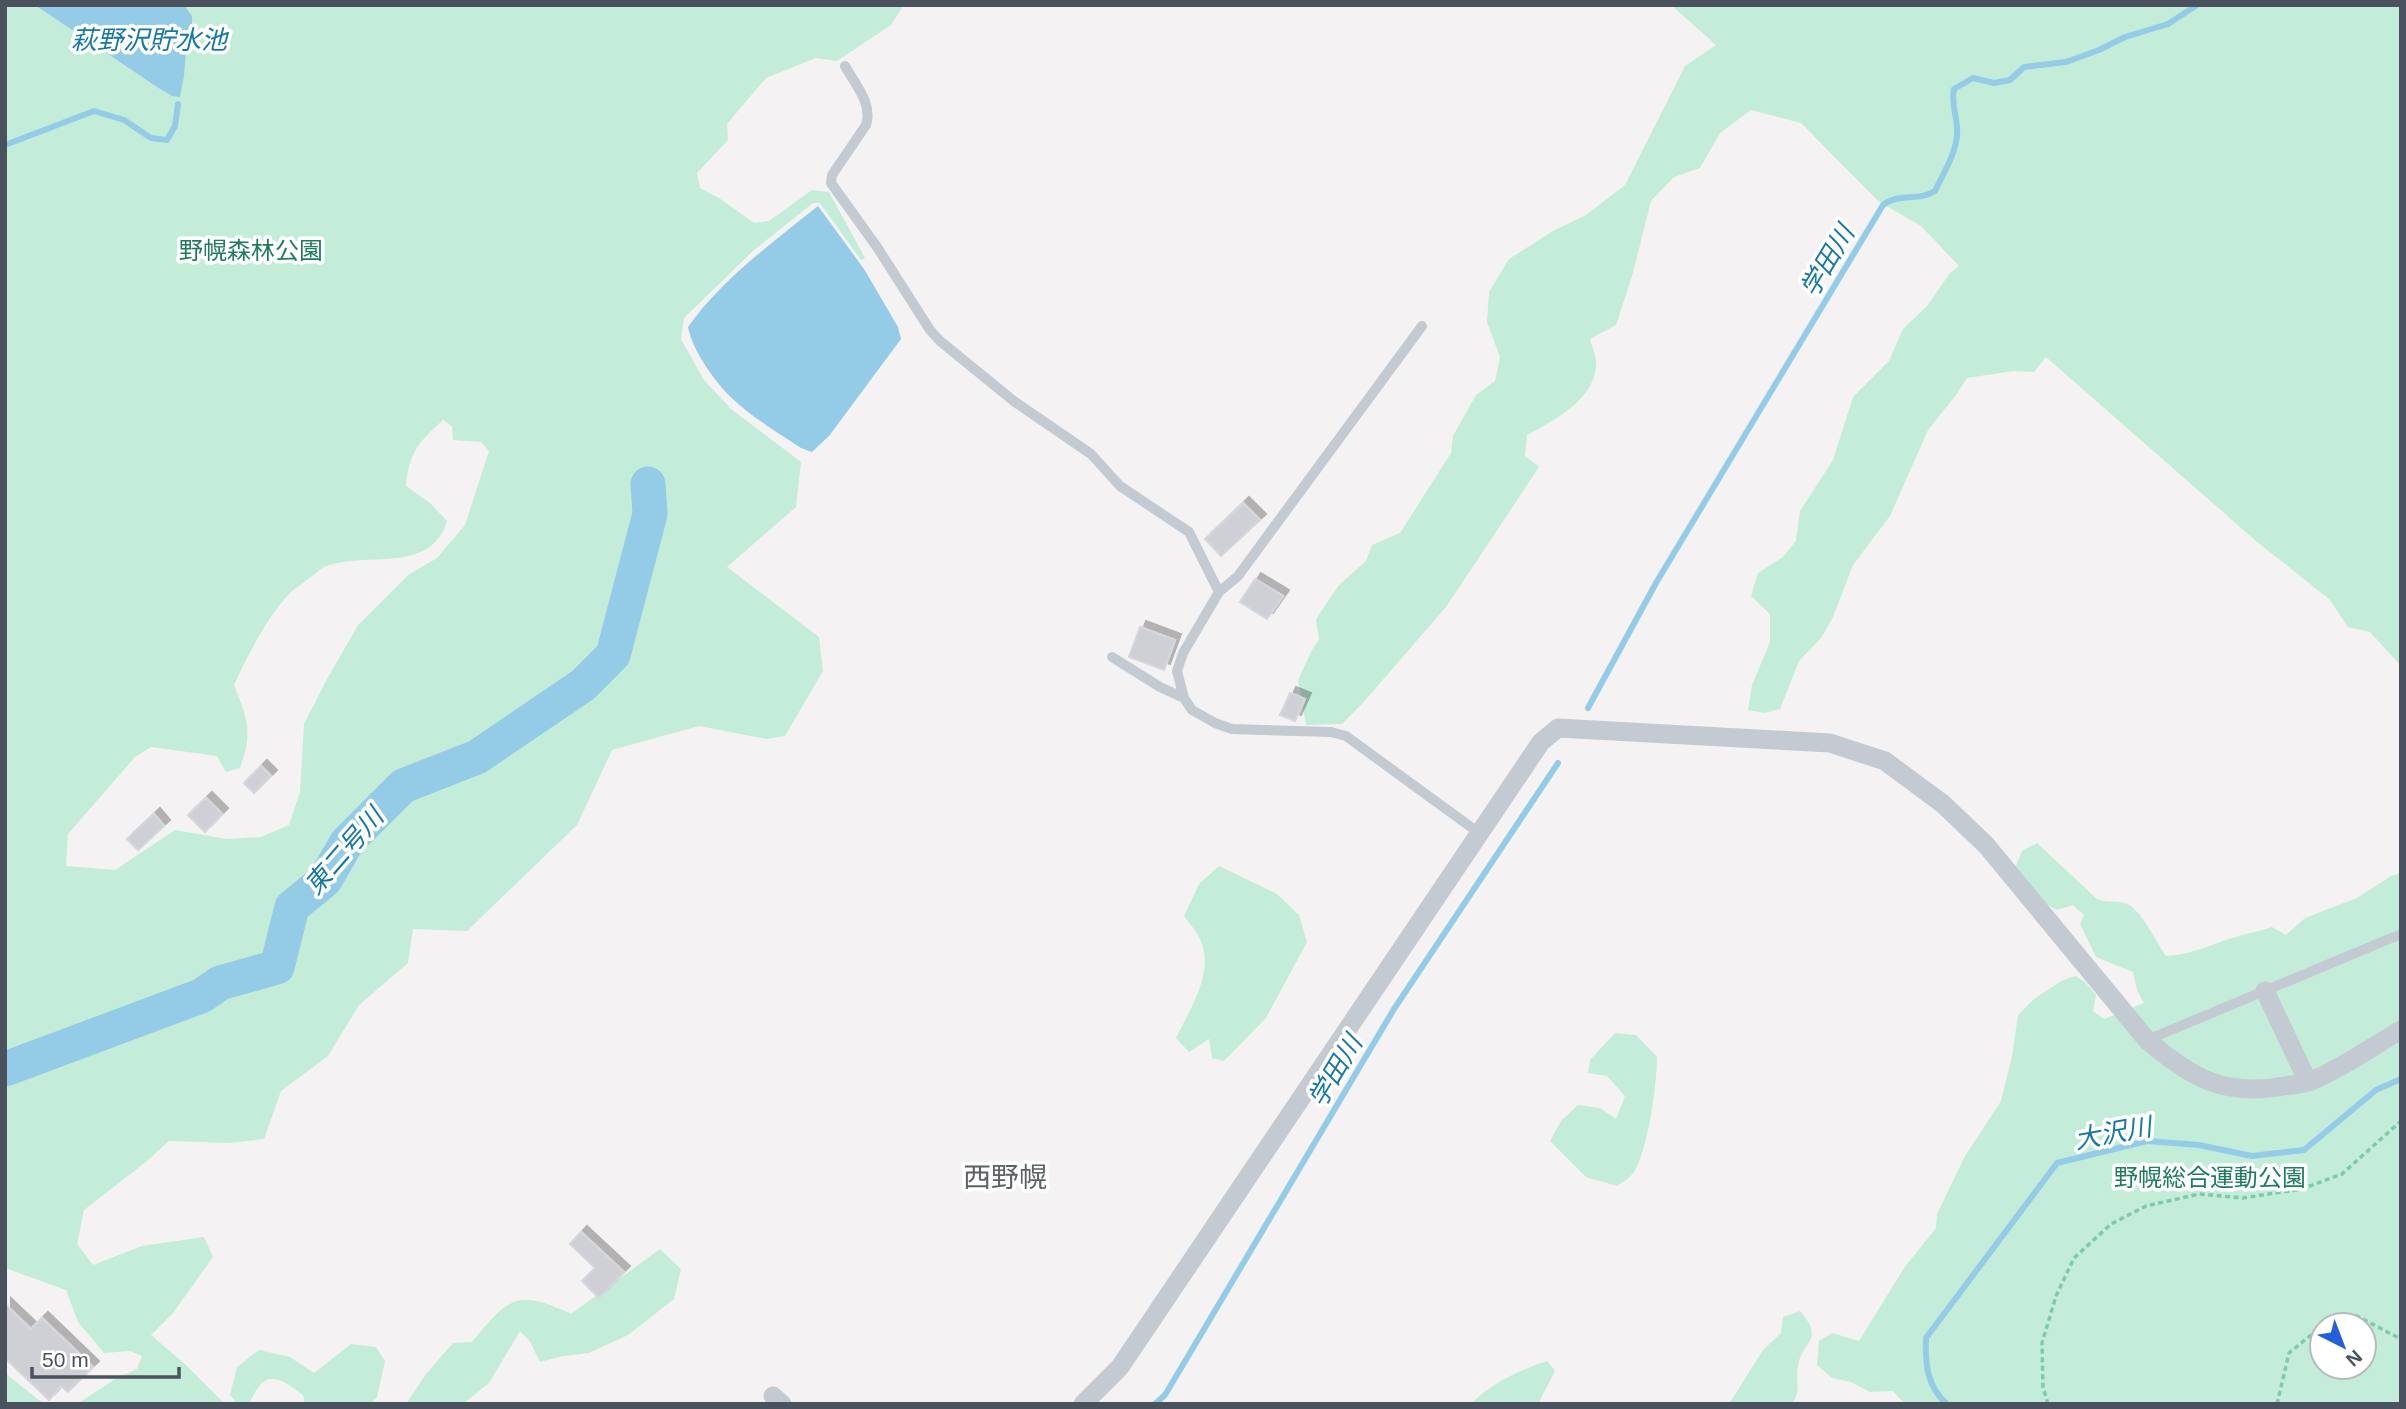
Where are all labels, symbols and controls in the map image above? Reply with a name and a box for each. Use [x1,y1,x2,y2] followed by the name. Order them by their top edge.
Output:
[71,25,230,55] water label: 萩野沢貯水池
[1794,217,1861,302] water label: 学田川
[179,237,323,264] park label: 野幌森林公園
[299,800,391,900] water label: 東二号川
[1302,1027,1369,1112] water label: 学田川
[2072,1111,2157,1155] water label: 大沢川
[963,1162,1047,1193] district label: 西野幌
[2114,1164,2306,1191] park label: 野幌総合運動公園
[2308,1311,2378,1381] north arrow
[32,1336,178,1380] scale bar
[2342,1346,2366,1371] text: N
[42,1348,89,1371] text: 50 m

